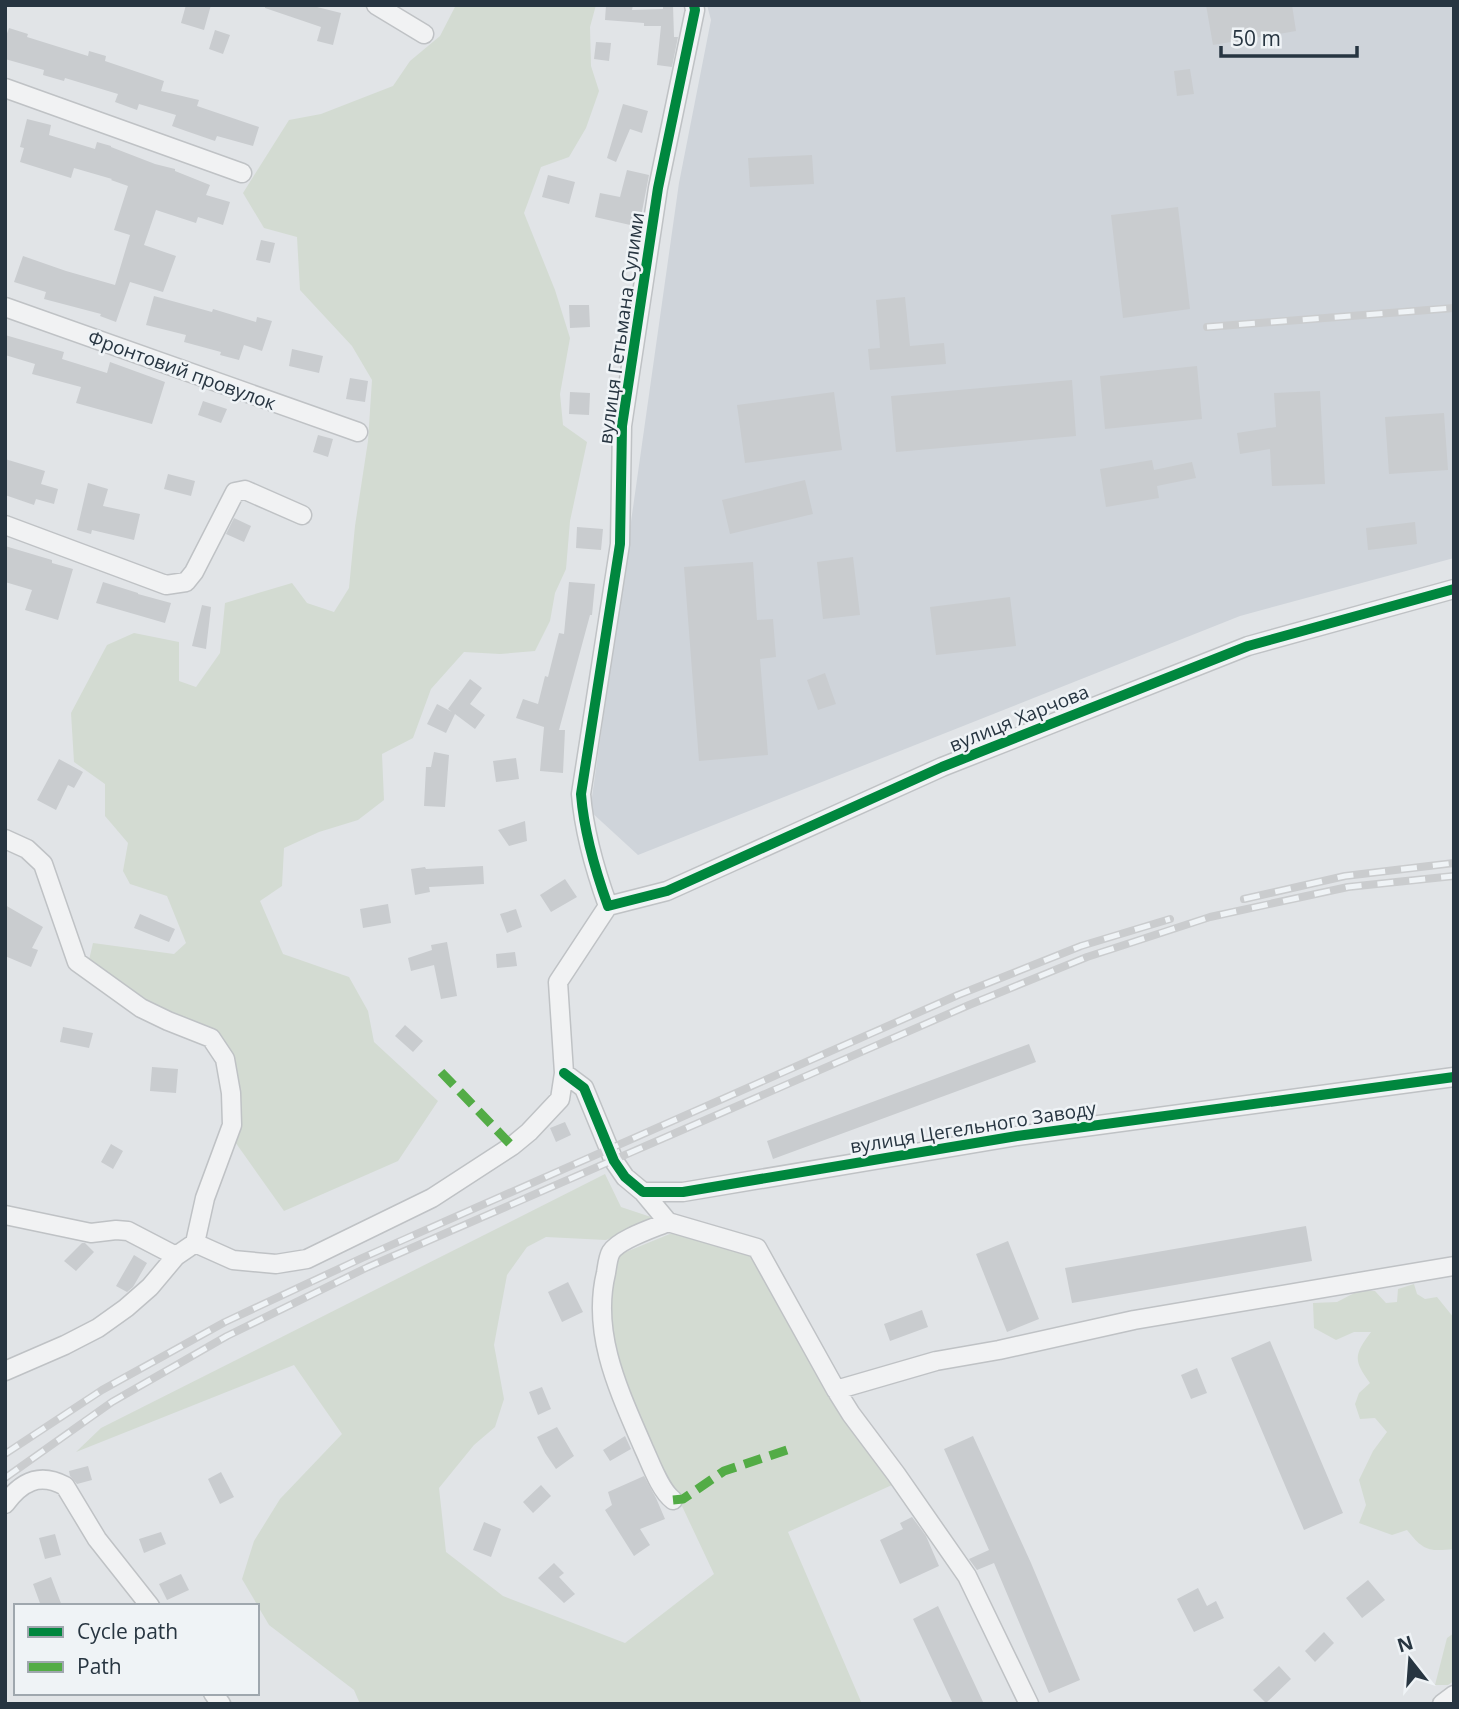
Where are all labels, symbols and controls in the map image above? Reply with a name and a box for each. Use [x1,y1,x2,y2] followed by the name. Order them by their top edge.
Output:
[1221,14,1358,58] scale bar
[1232,24,1281,52] text: 50 m
[592,210,650,446] street label: вулиця Гетьмана Сулими
[85,324,280,416] street label: Фронтовий провулок
[945,678,1093,758] street label: вулиця Харчова
[848,1095,1098,1159] street label: вулиця Цегельного Заводу
[14,1604,259,1695] legend
[77,1617,178,1645] text: Cycle path
[1375,1625,1445,1695] north arrow
[1394,1629,1416,1658] text: N
[77,1652,122,1680] text: Path

